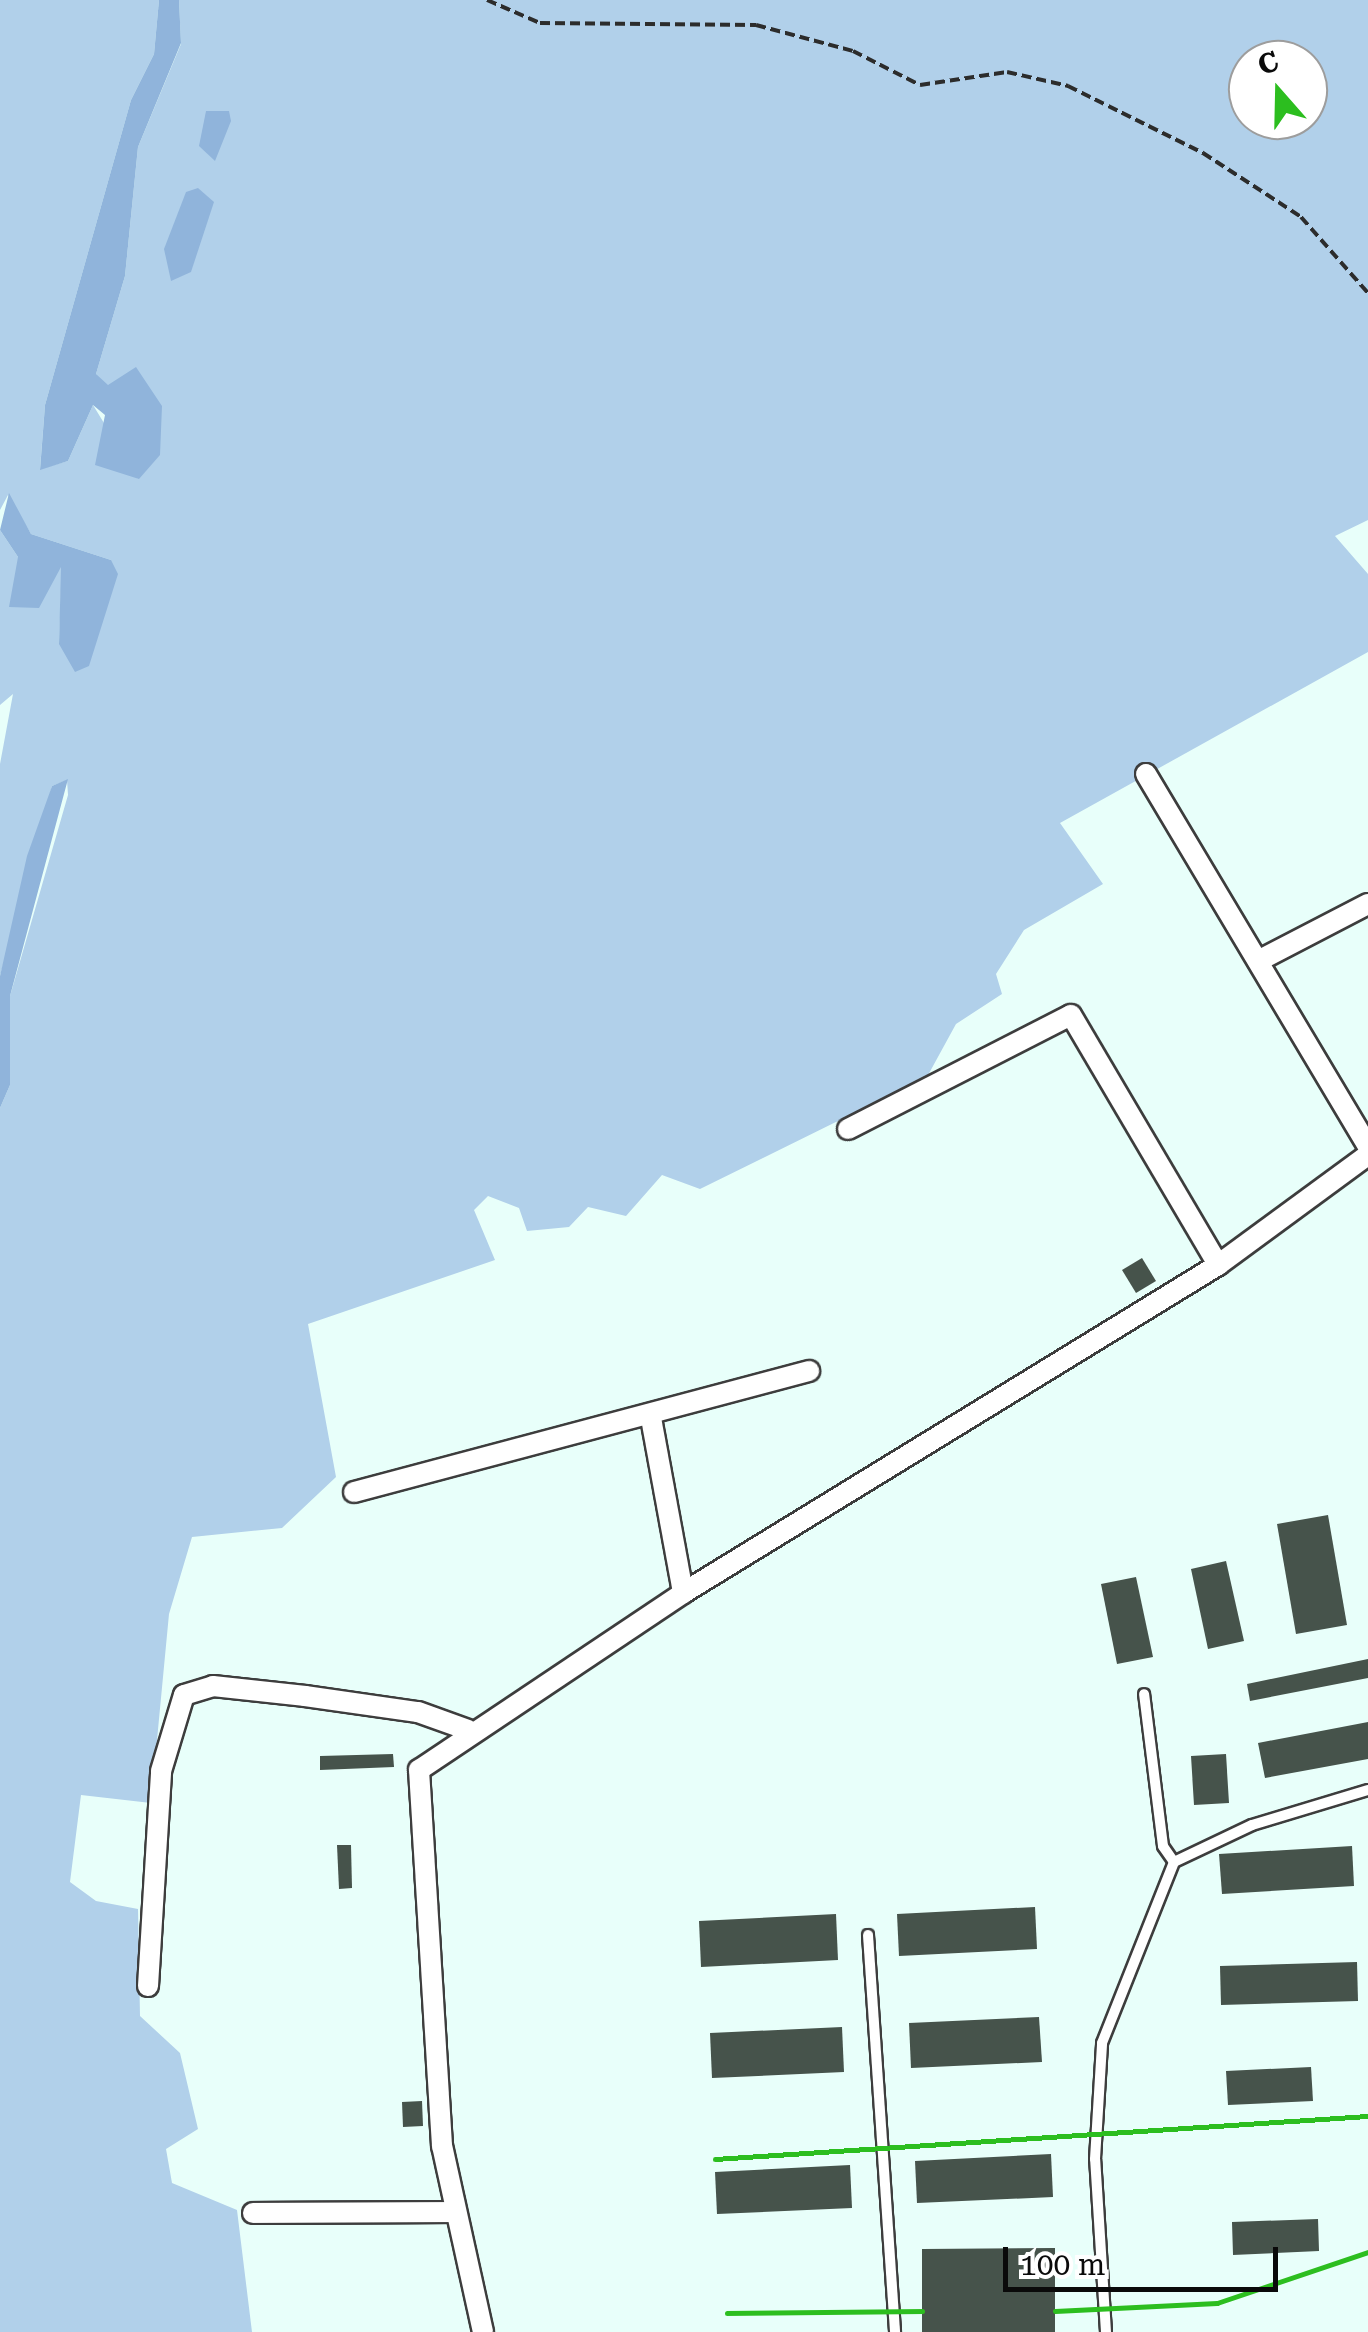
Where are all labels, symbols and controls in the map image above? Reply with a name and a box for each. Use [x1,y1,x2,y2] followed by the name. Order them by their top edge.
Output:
[1228,40,1328,140] north arrow
[1253,44,1283,82] text: С
[1008,2227,1283,2289] scale bar
[1020,2247,1105,2282] text: 100 m

